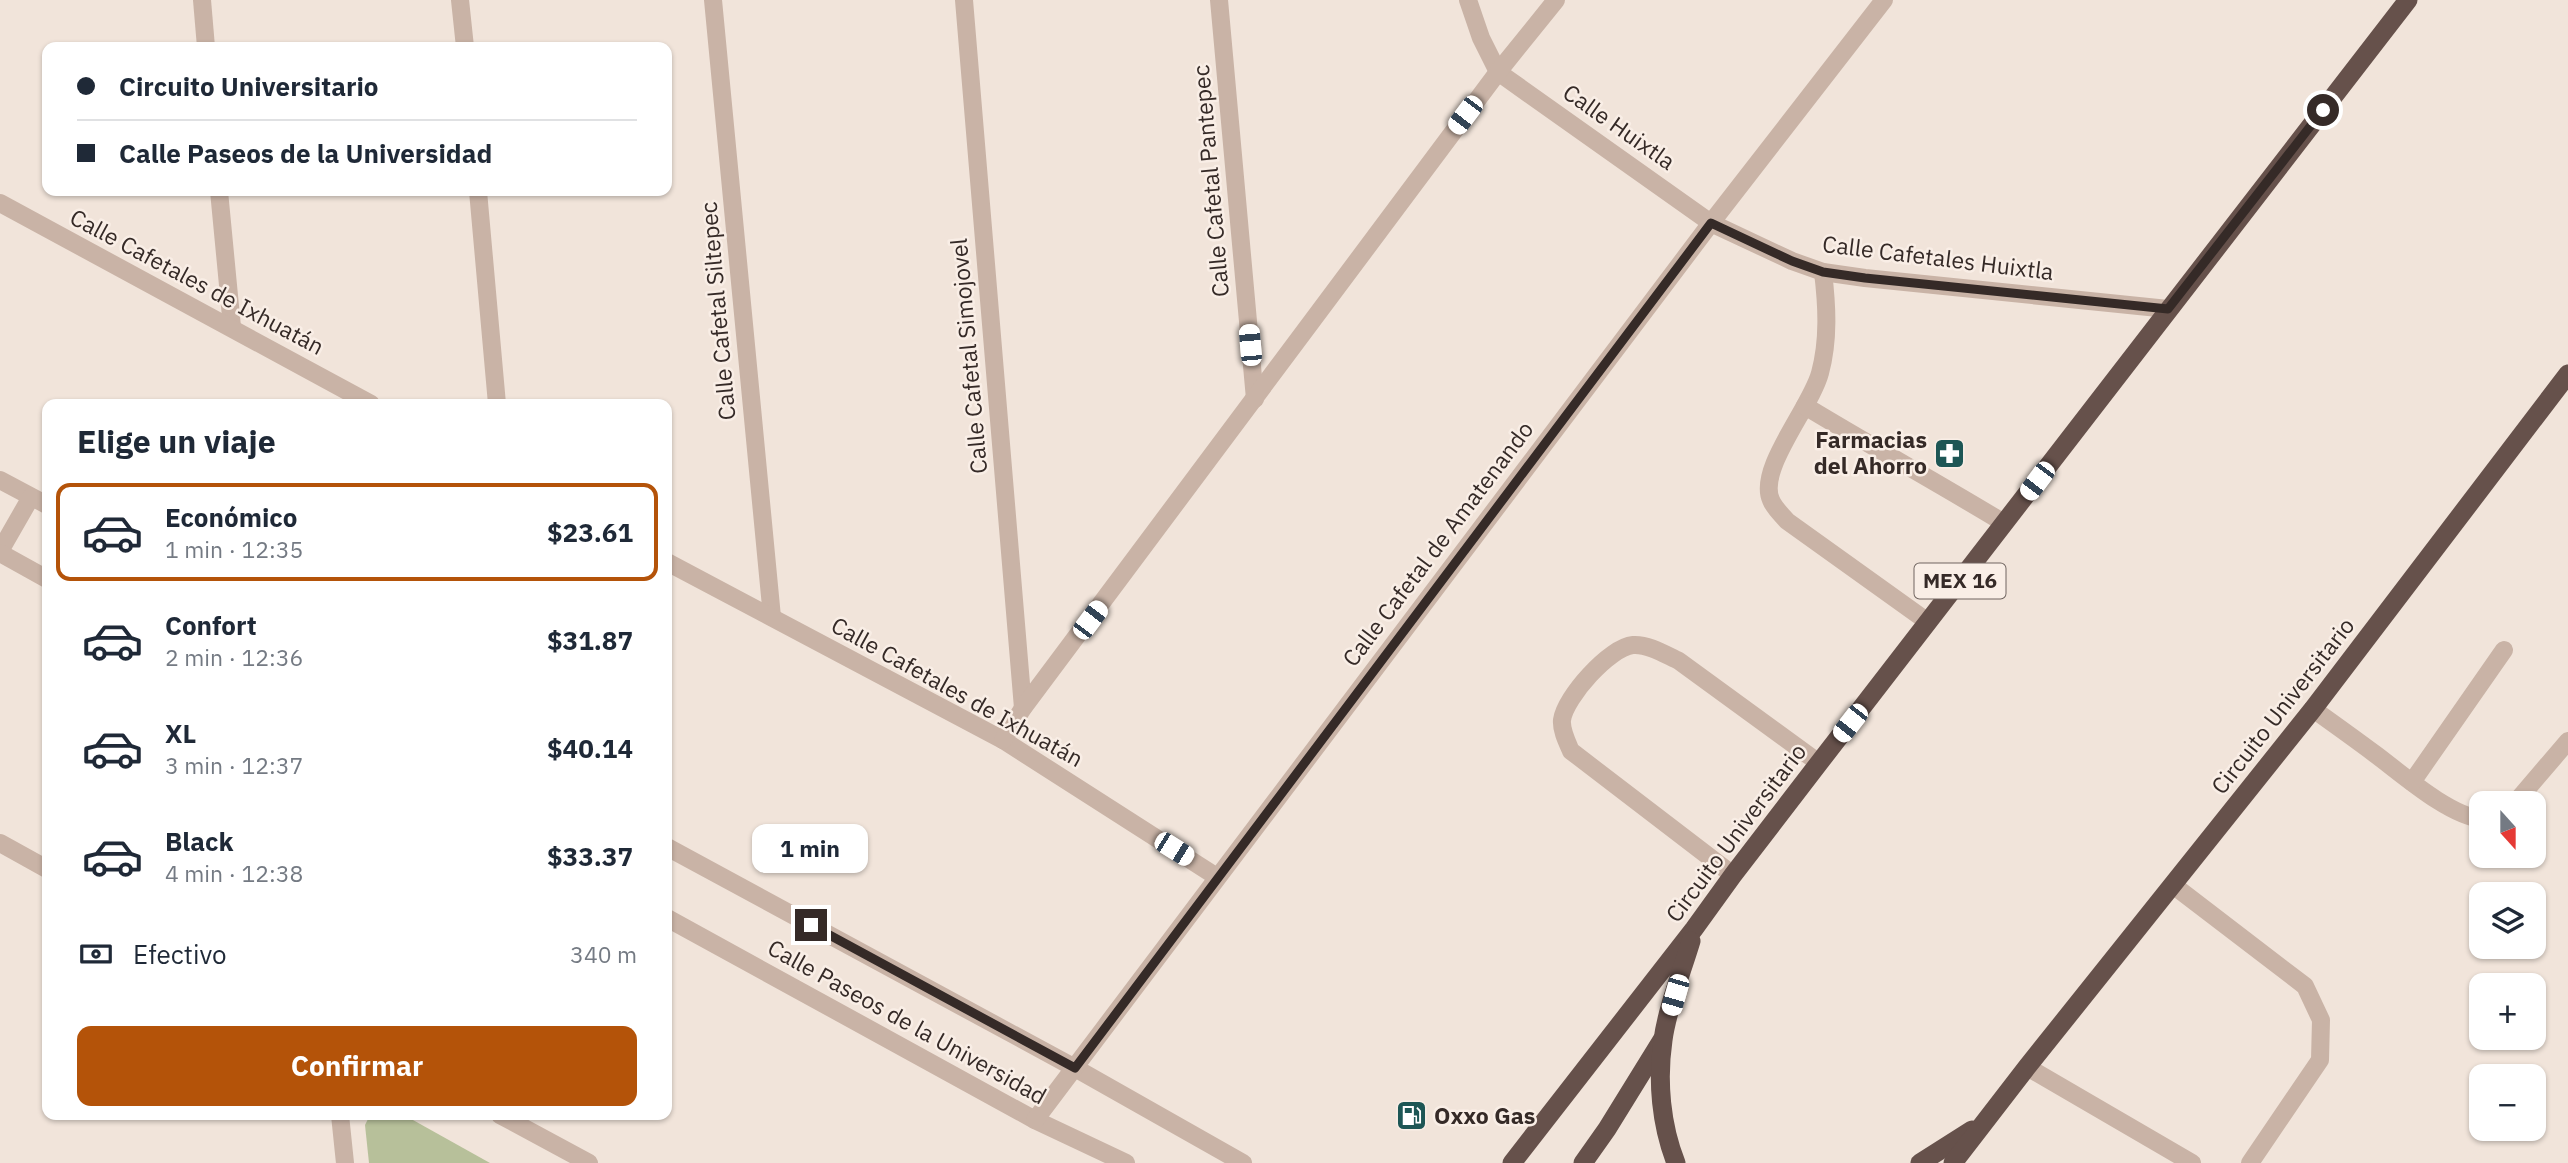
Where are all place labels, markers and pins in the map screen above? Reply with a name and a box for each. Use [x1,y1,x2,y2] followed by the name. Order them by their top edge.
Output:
[1814,424,1927,480] place label: Farmacias del Ahorro
[1933,436,1967,470] pharmacy icon: Farmacias del Ahorro
[1394,1099,1428,1133] fuel station icon: Oxxo Gas
[1434,1100,1535,1130] place label: Oxxo Gas

